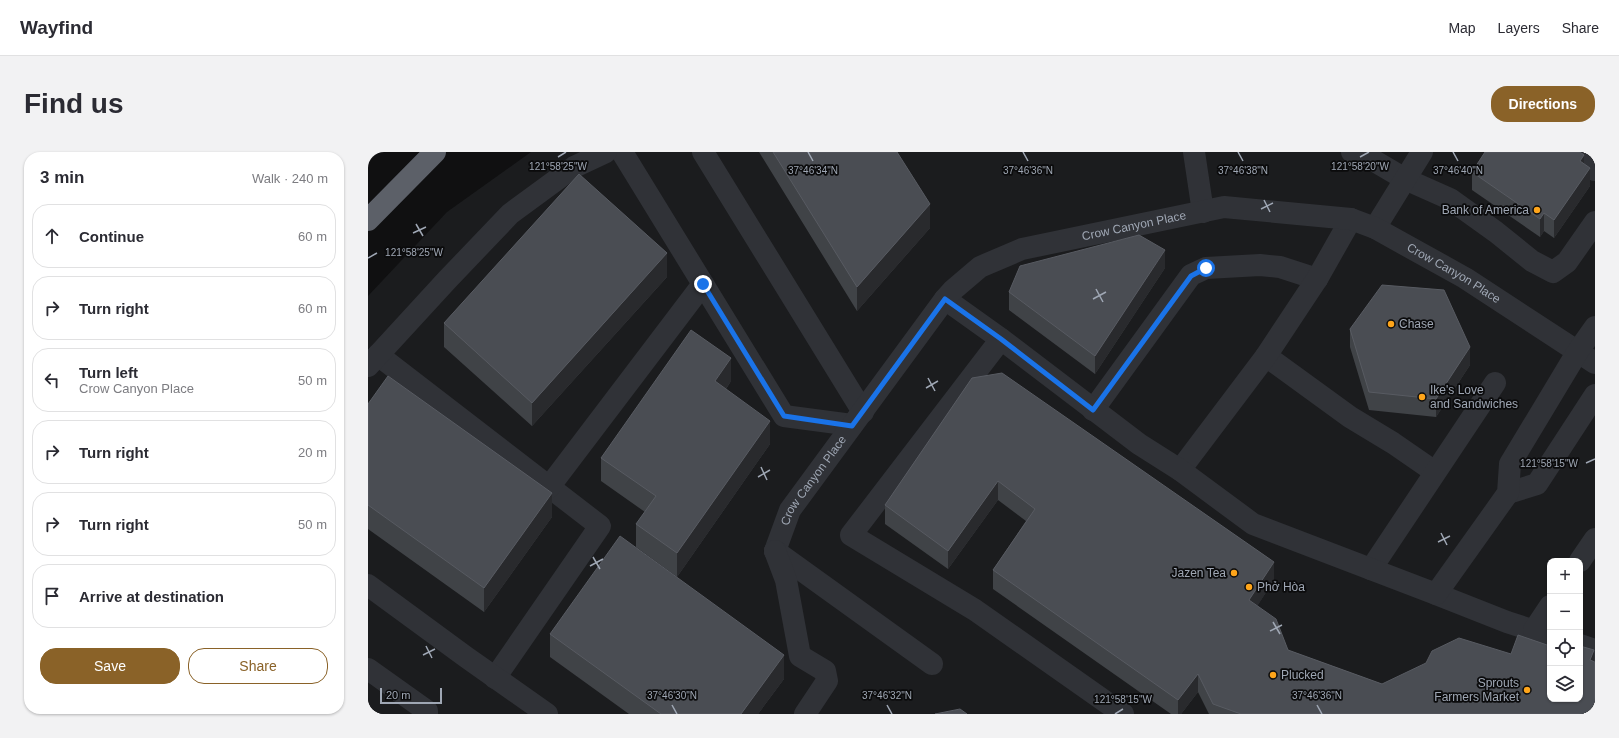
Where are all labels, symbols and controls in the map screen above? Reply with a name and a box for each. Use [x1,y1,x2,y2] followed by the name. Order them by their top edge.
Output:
[20,17,93,38] text: Wayfind
[1448,20,1476,36] text: Map
[1498,20,1540,36] text: Layers
[1562,20,1599,36] text: Share
[1491,86,1595,122] button: Directions
[24,88,124,119] text: Find us
[529,161,587,172] text: 121°58'25"W
[1331,161,1389,172] text: 121°58'20"W
[788,165,838,176] text: 37°46'34"N
[1003,165,1053,176] text: 37°46'36"N
[1218,165,1268,176] text: 37°46'38"N
[1433,165,1483,176] text: 37°46'40"N
[40,168,84,187] text: 3 min
[252,171,328,186] text: Walk · 240 m
[1442,203,1529,217] place label: Bank of America
[1532,205,1542,215] marker: Bank of America
[1081,208,1188,243] street label: Crow Canyon Place
[41,225,63,247] icon: ahead
[79,228,144,245] text: Continue
[298,229,327,244] text: 60 m
[1405,240,1503,306] street label: Crow Canyon Place
[385,247,443,258] text: 121°58'25"W
[1197,259,1215,277] route start
[694,275,712,293] route end
[41,297,63,319] icon: right
[79,300,149,317] text: Turn right
[298,301,327,316] text: 60 m
[1399,317,1434,331] place label: Chase
[1386,319,1396,329] marker: Chase
[79,364,138,381] text: Turn left
[41,369,63,391] icon: left
[298,373,327,388] text: 50 m
[79,381,194,396] text: Crow Canyon Place
[1430,383,1518,411] place label: Ike's Love and Sandwiches
[1417,392,1427,402] marker: Ike's Love and Sandwiches
[778,433,849,527] street label: Crow Canyon Place
[41,441,63,463] icon: right
[79,444,149,461] text: Turn right
[298,445,327,460] text: 20 m
[1520,458,1578,469] text: 121°58'15"W
[41,513,63,535] icon: right
[79,516,149,533] text: Turn right
[298,517,327,532] text: 50 m
[1547,558,1583,702] map controls
[1547,558,1583,594] button: +
[1172,566,1226,580] place label: Jazen Tea
[1229,568,1239,578] marker: Jazen Tea
[1257,580,1305,594] place label: Phở Hòa
[1244,582,1254,592] marker: Phở Hòa
[41,585,63,607] icon: arrive
[79,588,224,605] text: Arrive at destination
[1547,594,1583,630] button: −
[1547,630,1583,666] button: locate
[40,648,180,684] button: Save
[188,648,328,684] button: Share
[1547,666,1583,702] button: layers
[1281,668,1324,682] place label: Plucked
[1268,670,1278,680] marker: Plucked
[1434,676,1520,704] place label: Sprouts Farmers Market
[1522,685,1532,695] marker: Sprouts Farmers Market
[380,686,442,705] scale bar
[386,689,410,701] text: 20 m
[647,690,697,701] text: 37°46'30"N
[862,690,912,701] text: 37°46'32"N
[1292,690,1342,701] text: 37°46'36"N
[1094,694,1152,705] text: 121°58'15"W

